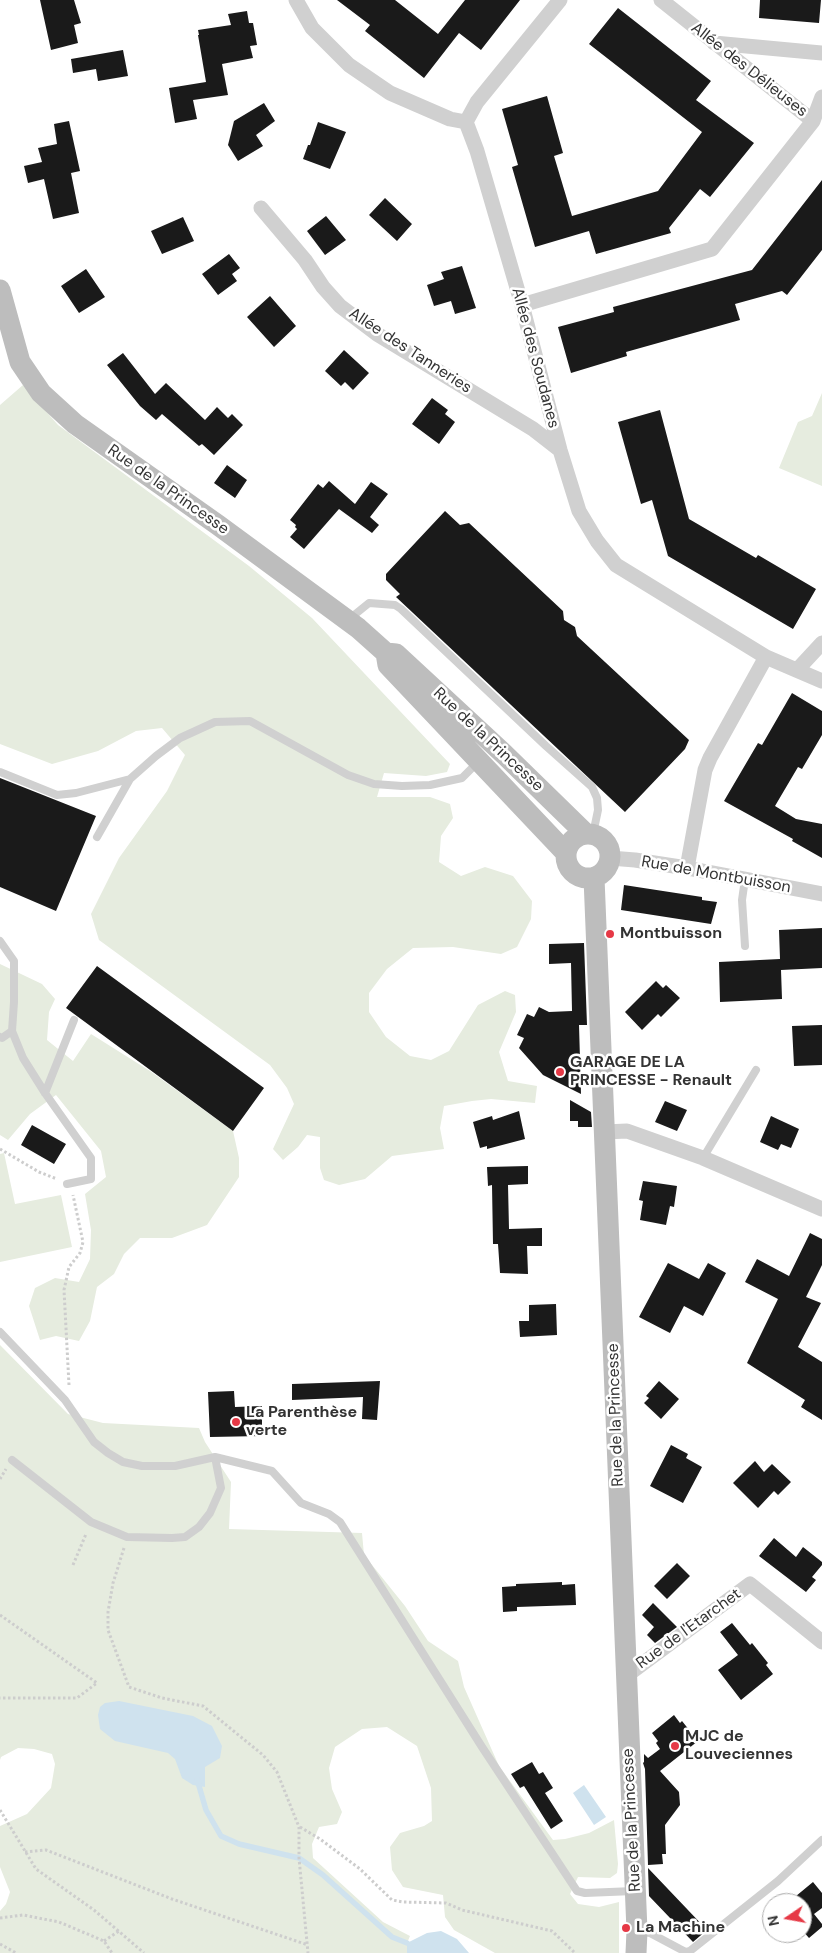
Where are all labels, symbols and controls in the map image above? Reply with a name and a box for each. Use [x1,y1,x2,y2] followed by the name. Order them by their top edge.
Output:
[687,19,811,121] street label: Allée des Délieuses
[507,286,563,430] street label: Allée des Soudanes
[345,304,475,398] street label: Allée des Tanneries
[104,441,232,539] street label: Rue de la Princesse
[429,684,547,796] street label: Rue de la Princesse
[640,852,792,898] street label: Rue de Montbuisson
[620,924,722,944] place label: Montbuisson
[604,928,616,940] marker: Montbuisson
[570,1053,732,1091] place label: GARAGE DE LA PRINCESSE - Renault
[554,1066,566,1078] marker: GARAGE DE LA PRINCESSE - Renault
[604,1343,628,1487] street label: Rue de la Princesse
[246,1403,357,1441] place label: La Parenthèse verte
[230,1416,242,1428] marker: La Parenthèse verte
[633,1585,745,1673] street label: Rue de l'Etarchet
[685,1727,793,1765] place label: MJC de Louveciennes
[669,1740,681,1752] marker: MJC de Louveciennes
[619,1748,645,1892] street label: Rue de la Princesse
[762,1893,812,1943] north arrow
[763,1914,783,1928] text: N
[636,1918,725,1938] place label: La Machine
[620,1922,632,1934] marker: La Machine

